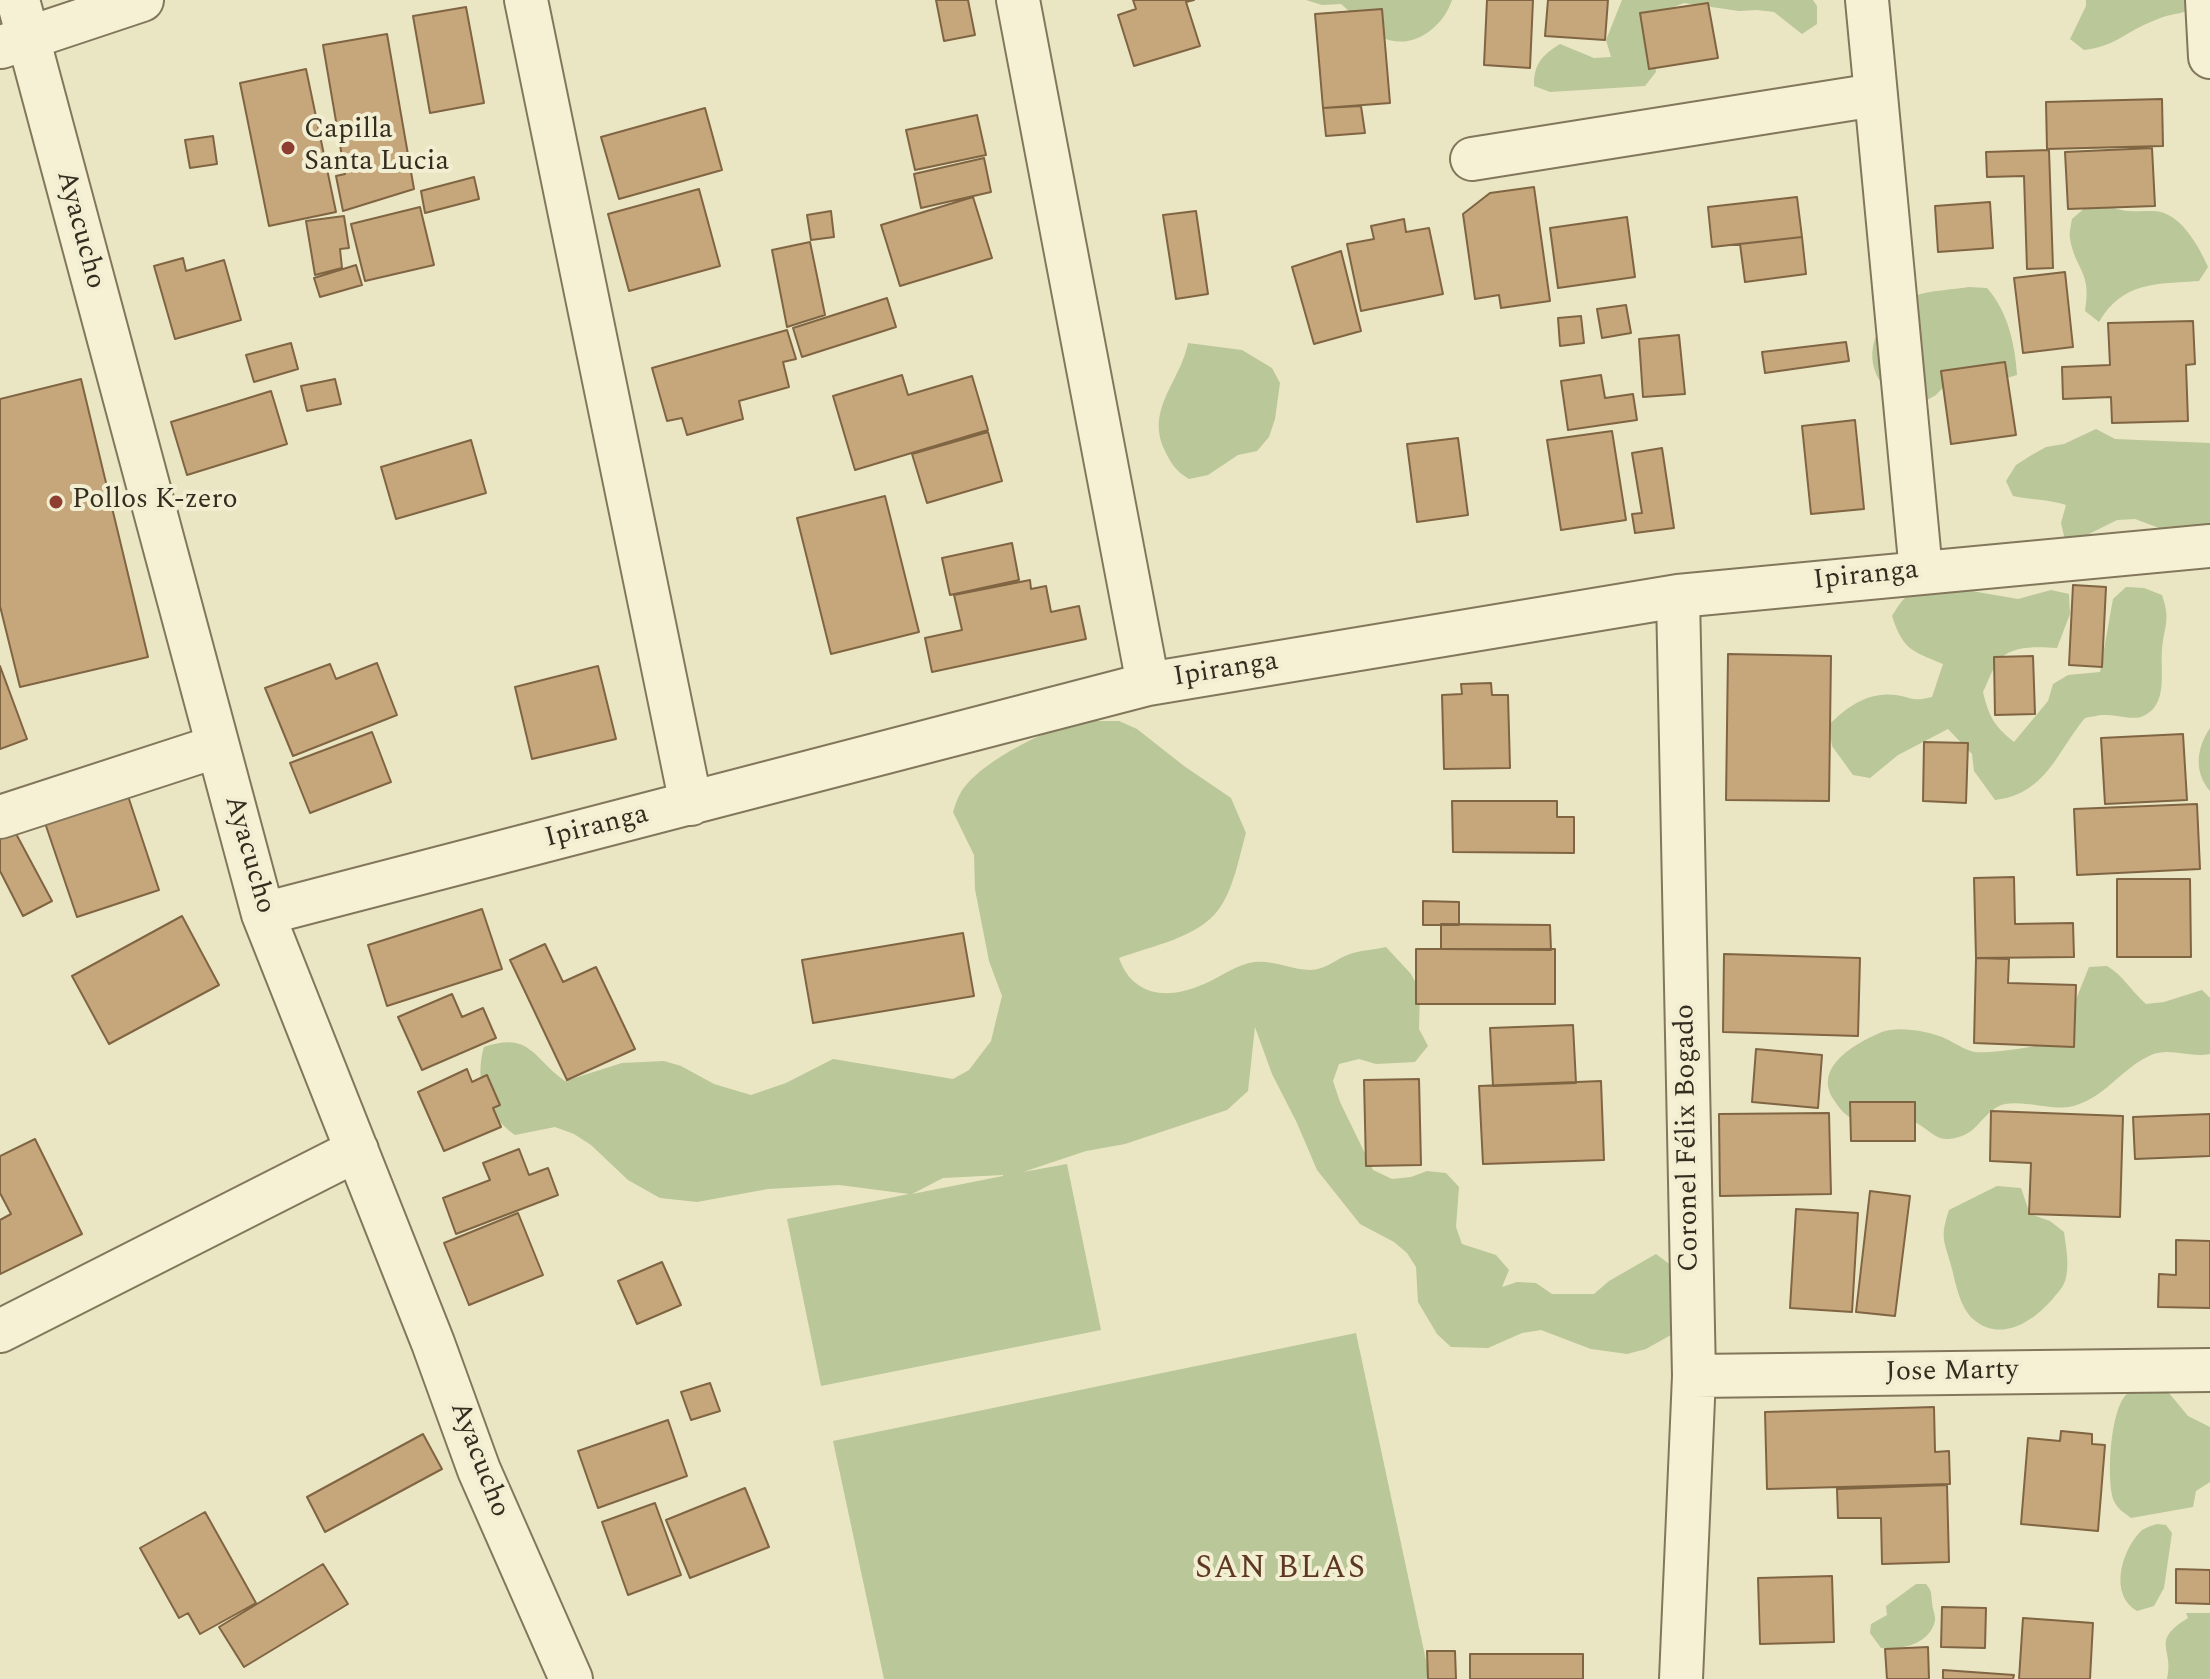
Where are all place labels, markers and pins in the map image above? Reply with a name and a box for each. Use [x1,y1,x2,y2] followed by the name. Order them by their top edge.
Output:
[304,115,449,181] place label: Capilla Santa Lucia
[279,139,297,157] marker: Capilla Santa Lucia
[72,485,238,519] place label: Pollos K-zero
[47,493,65,511] marker: Pollos K-zero

